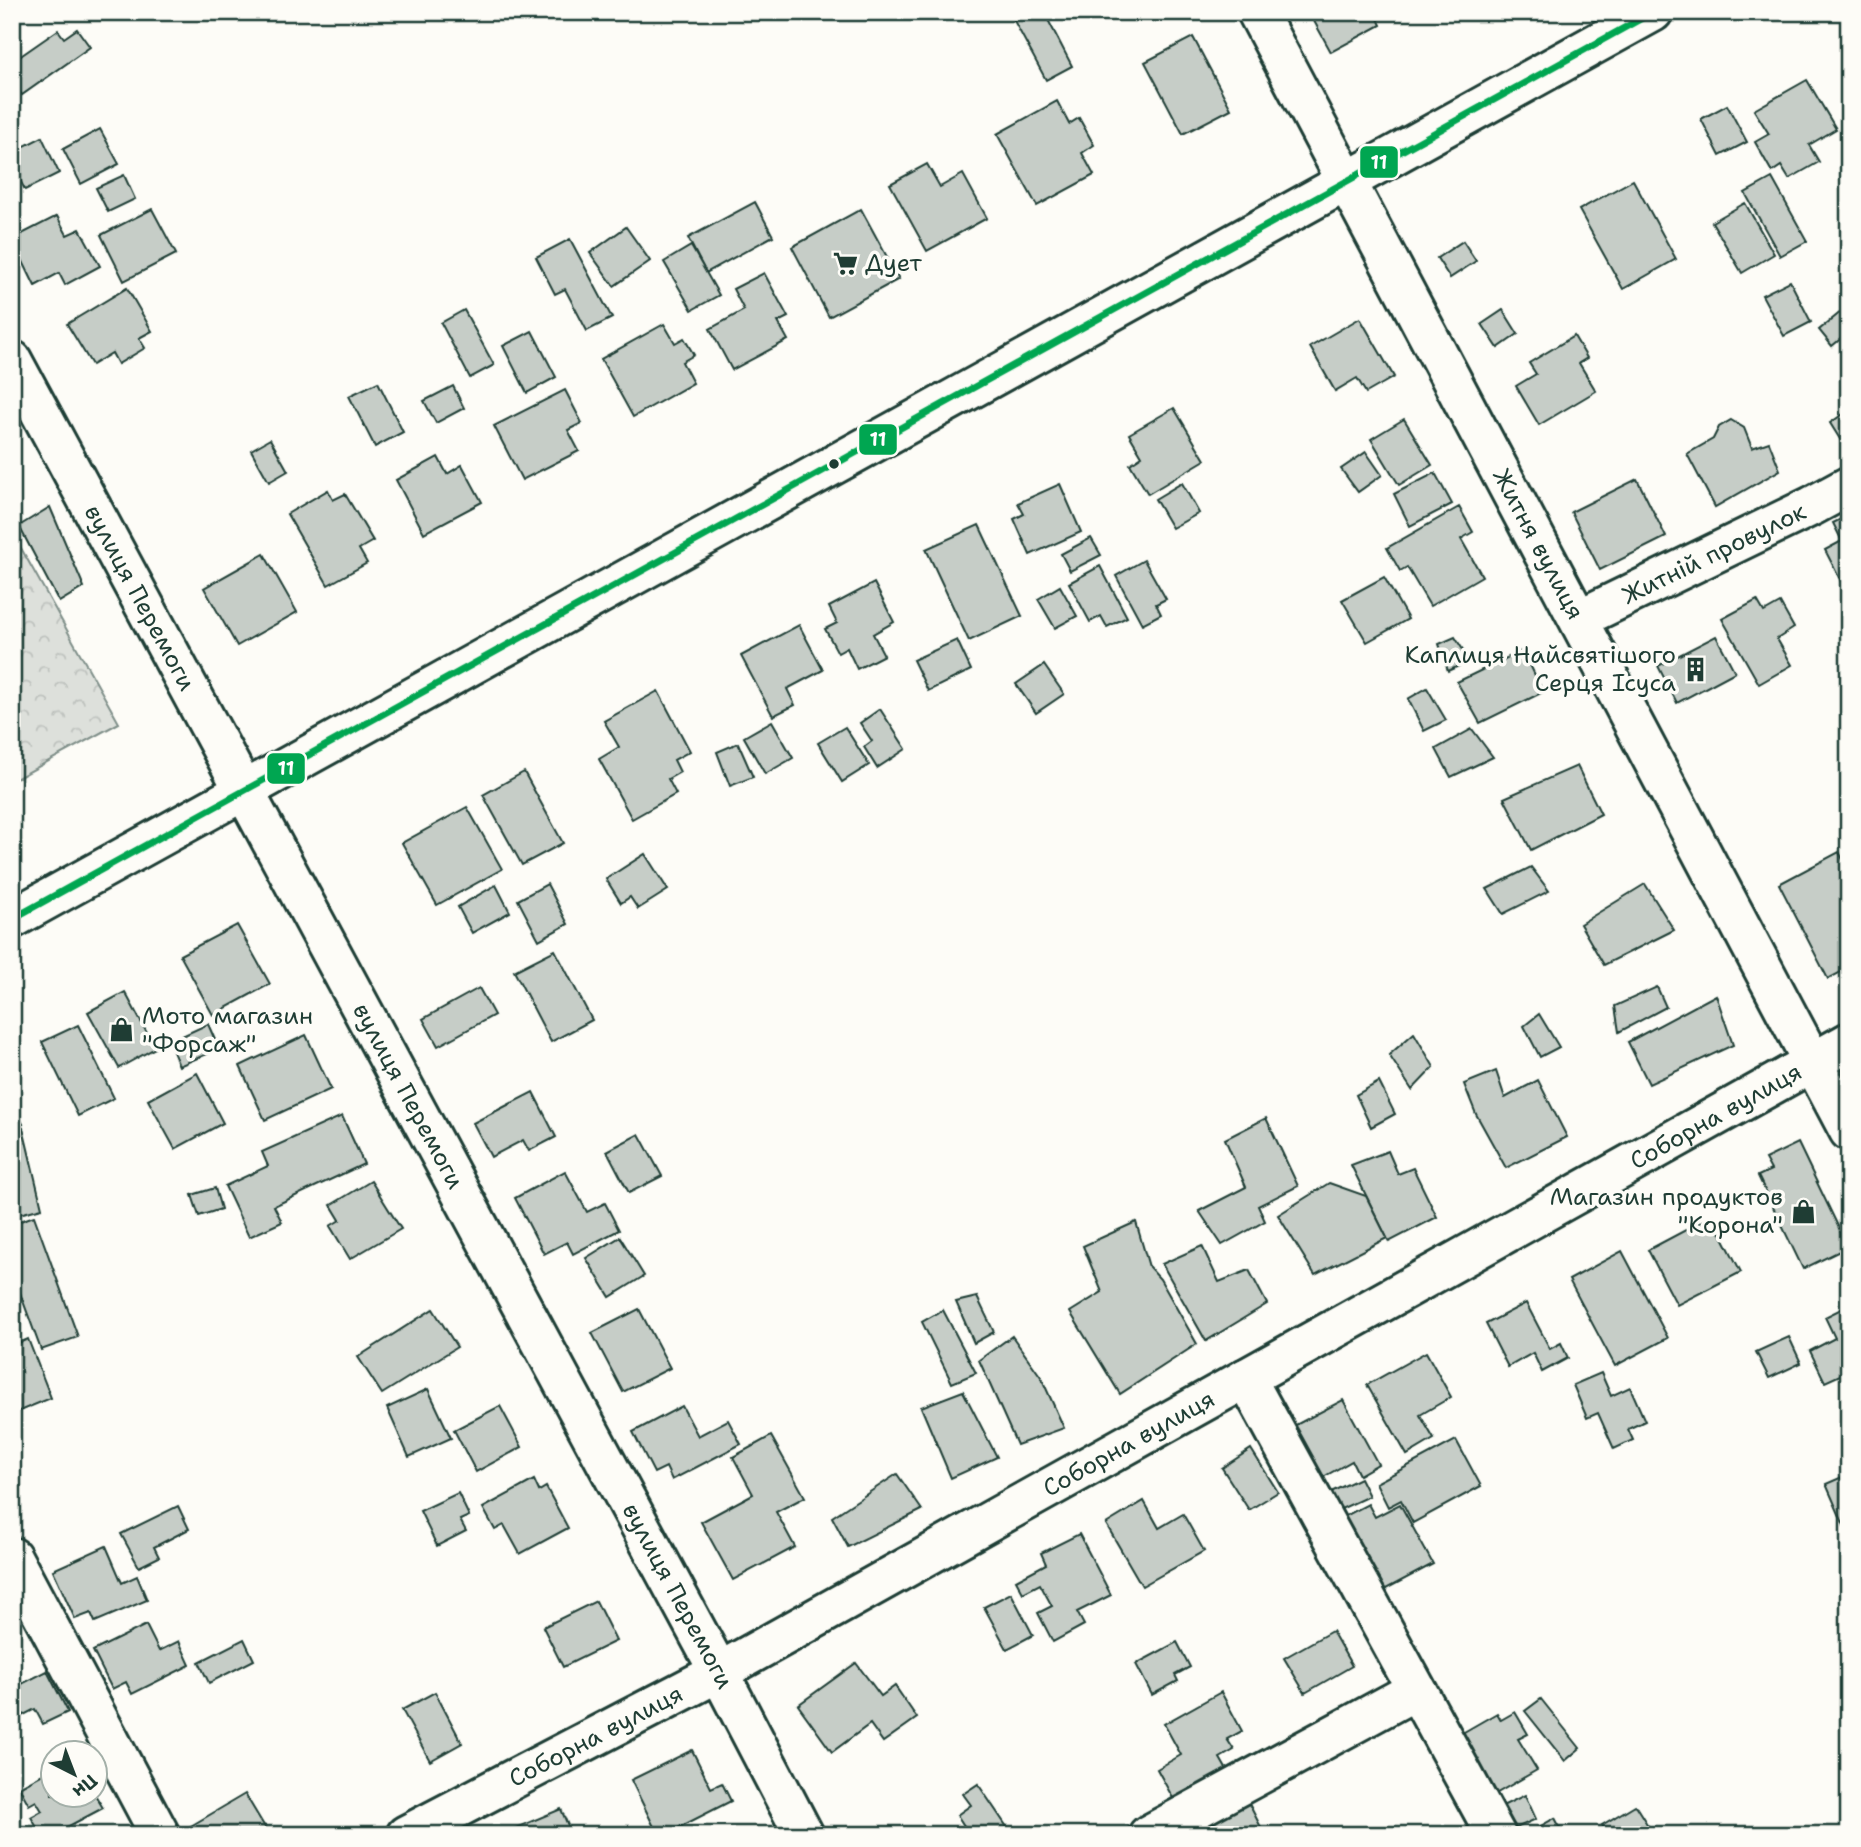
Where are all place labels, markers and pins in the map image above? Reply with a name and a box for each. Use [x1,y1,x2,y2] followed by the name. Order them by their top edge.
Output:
[865,247,923,279] place label: Дует
[831,249,859,277] supermarket icon: Дует
[827,457,841,471] unlabelled marker
[1405,639,1676,699] place label: Каплиця Найсвятішого Серця Ісуса
[1682,655,1710,683] building icon: Каплиця Найсвятішого Серця Ісуса
[142,1000,313,1060] place label: Мото магазин "Форсаж"
[108,1016,136,1044] shop icon: Мото магазин "Форсаж"
[1550,1181,1783,1241] place label: Магазин продуктов "Корона"
[1789,1197,1817,1225] shop icon: Магазин продуктов "Корона"

